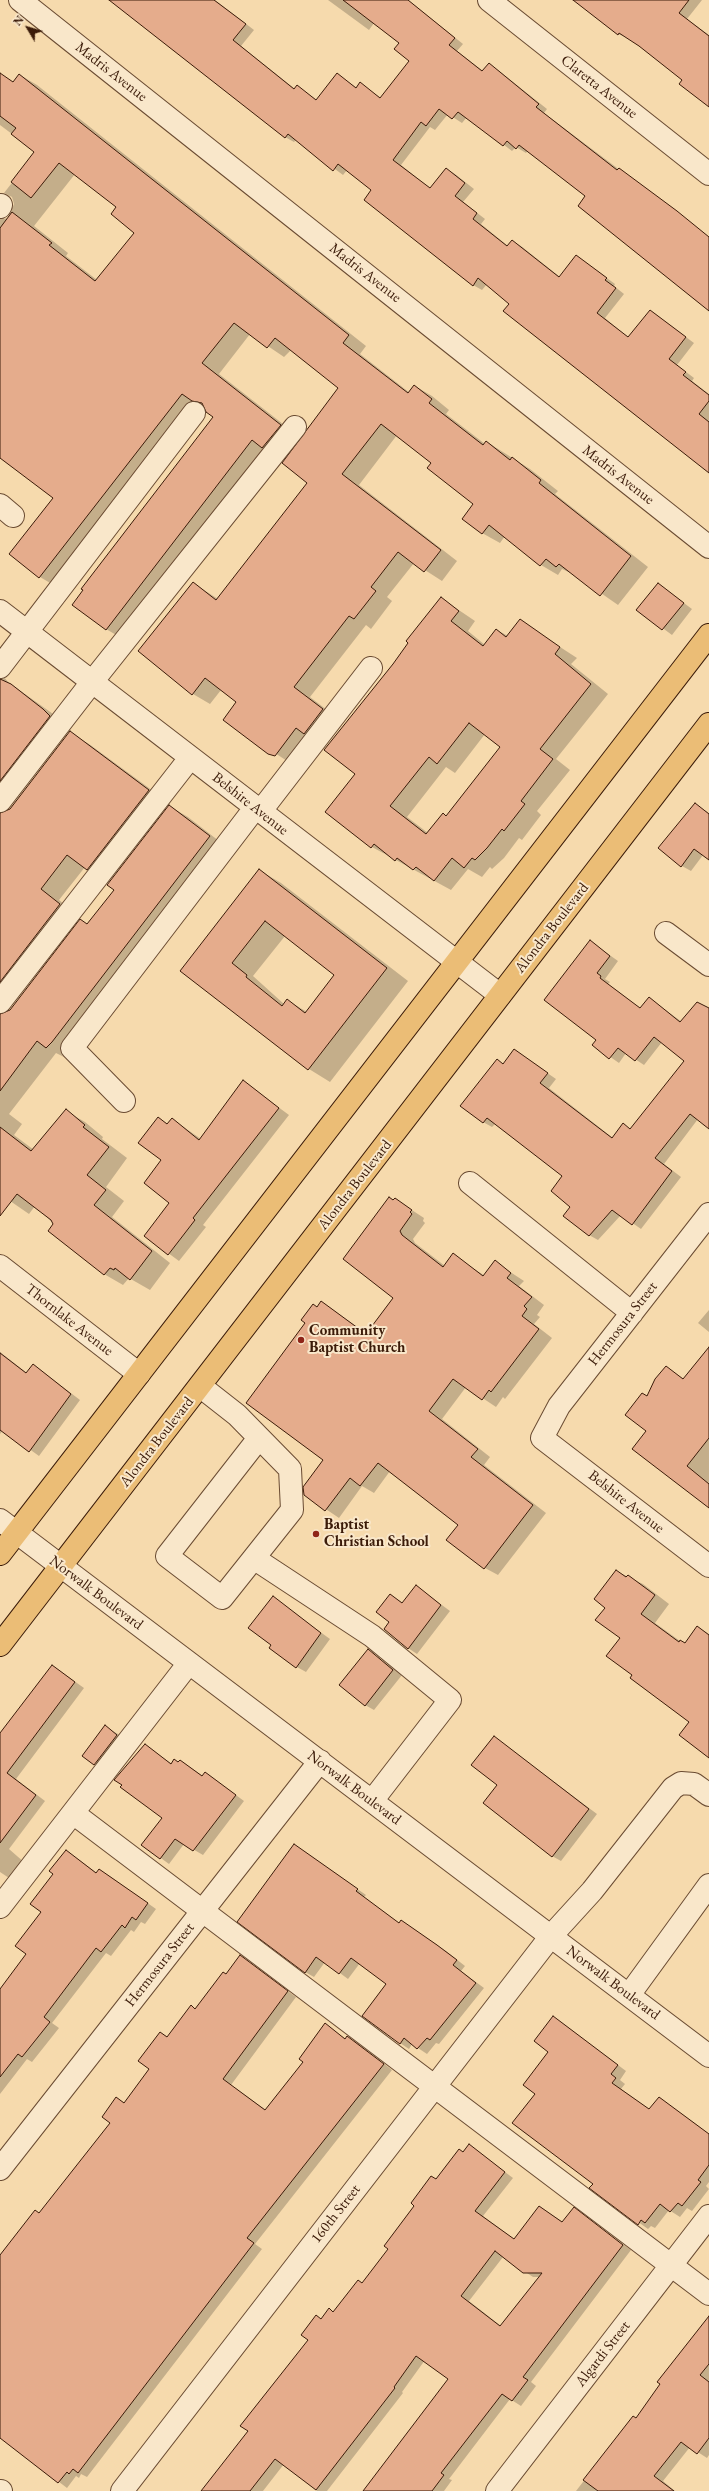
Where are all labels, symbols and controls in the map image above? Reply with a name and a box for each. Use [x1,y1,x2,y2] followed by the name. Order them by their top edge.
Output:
[8,8,48,48] north arrow
[10,13,27,28] text: N
[71,38,151,106] street label: Madris Avenue
[557,51,641,123] street label: Claretta Avenue
[325,239,405,307] street label: Madris Avenue
[578,441,658,509] street label: Madris Avenue
[208,769,292,839] street label: Belshire Avenue
[511,879,593,977] street label: Alondra Boulevard
[314,1136,396,1234] street label: Alondra Boulevard
[585,1278,661,1370] street label: Hermosura Street
[21,1280,117,1360] street label: Thornlake Avenue
[309,1322,405,1357] place label: Community Baptist Church
[296,1335,306,1345] marker: Community Baptist Church
[116,1393,198,1491] street label: Alondra Boulevard
[584,1467,668,1537] street label: Belshire Avenue
[324,1516,429,1551] place label: Baptist Christian School
[311,1529,321,1539] marker: Baptist Christian School
[46,1552,146,1634] street label: Norwalk Boulevard
[304,1747,404,1829] street label: Norwalk Boulevard
[122,1919,198,2011] street label: Hermosura Street
[563,1942,663,2024] street label: Norwalk Boulevard
[307,2181,365,2247] street label: 160th Street
[572,2317,634,2391] street label: Algardi Street

